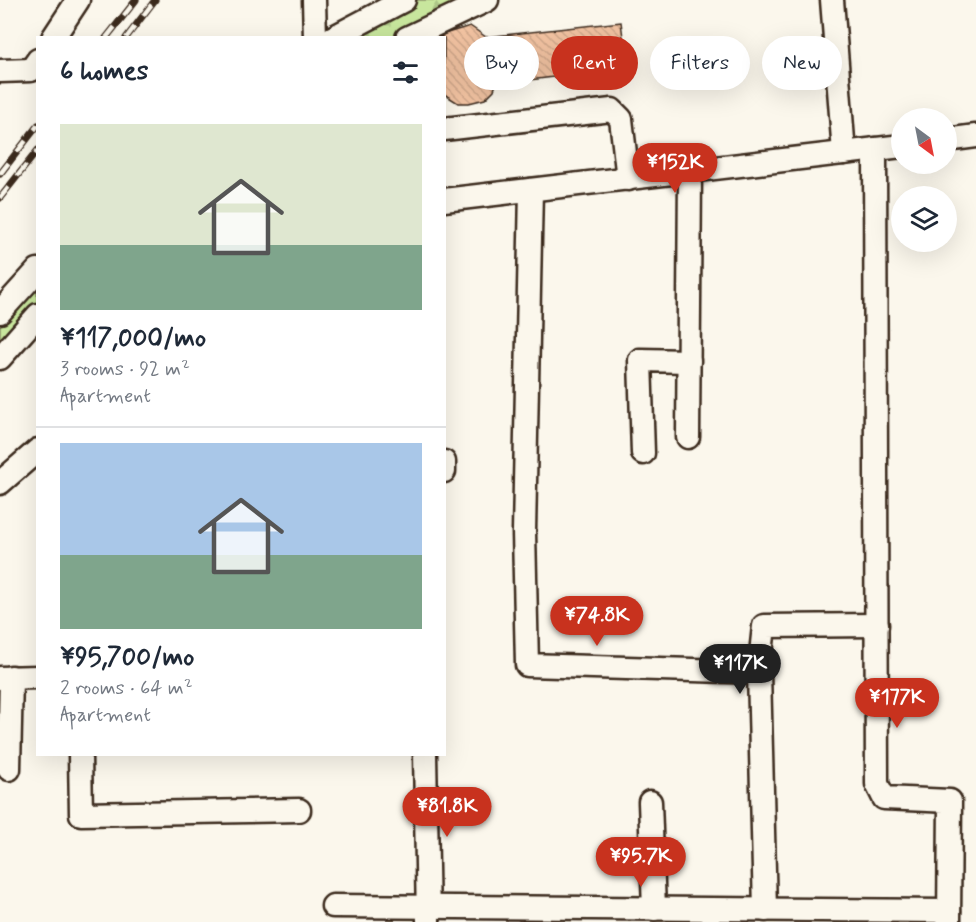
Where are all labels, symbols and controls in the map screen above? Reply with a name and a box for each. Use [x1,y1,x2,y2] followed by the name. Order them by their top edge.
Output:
[464,36,539,90] chip: Buy
[551,36,638,90] chip: Rent
[650,36,750,90] chip: Filters
[762,36,842,90] chip: New
[60,55,148,89] text: 6 homes
[389,56,422,89] icon: filters
[891,108,957,174] north arrow
[891,108,957,252] map controls
[633,143,717,194] pin: ¥152K
[646,149,704,176] text: ¥152K
[187,163,295,271] icon: home
[891,186,957,252] button: layers
[60,322,206,356] text: ¥117,000/mo
[60,356,190,383] text: 3 rooms · 92 m²
[60,383,151,410] text: Apartment
[187,482,295,590] icon: home
[548,596,646,647] pin: ¥74.8K
[564,602,630,629] text: ¥74.8K
[60,641,194,675] text: ¥95,700/mo
[698,644,782,695] pin: ¥117K
[713,650,767,677] text: ¥117K
[60,675,193,702] text: 2 rooms · 64 m²
[855,678,939,729] pin: ¥177K
[869,684,925,711] text: ¥177K
[60,702,151,729] text: Apartment
[398,787,496,838] pin: ¥81.8K
[417,793,477,820] text: ¥81.8K
[592,837,690,888] pin: ¥95.7K
[610,843,672,870] text: ¥95.7K

